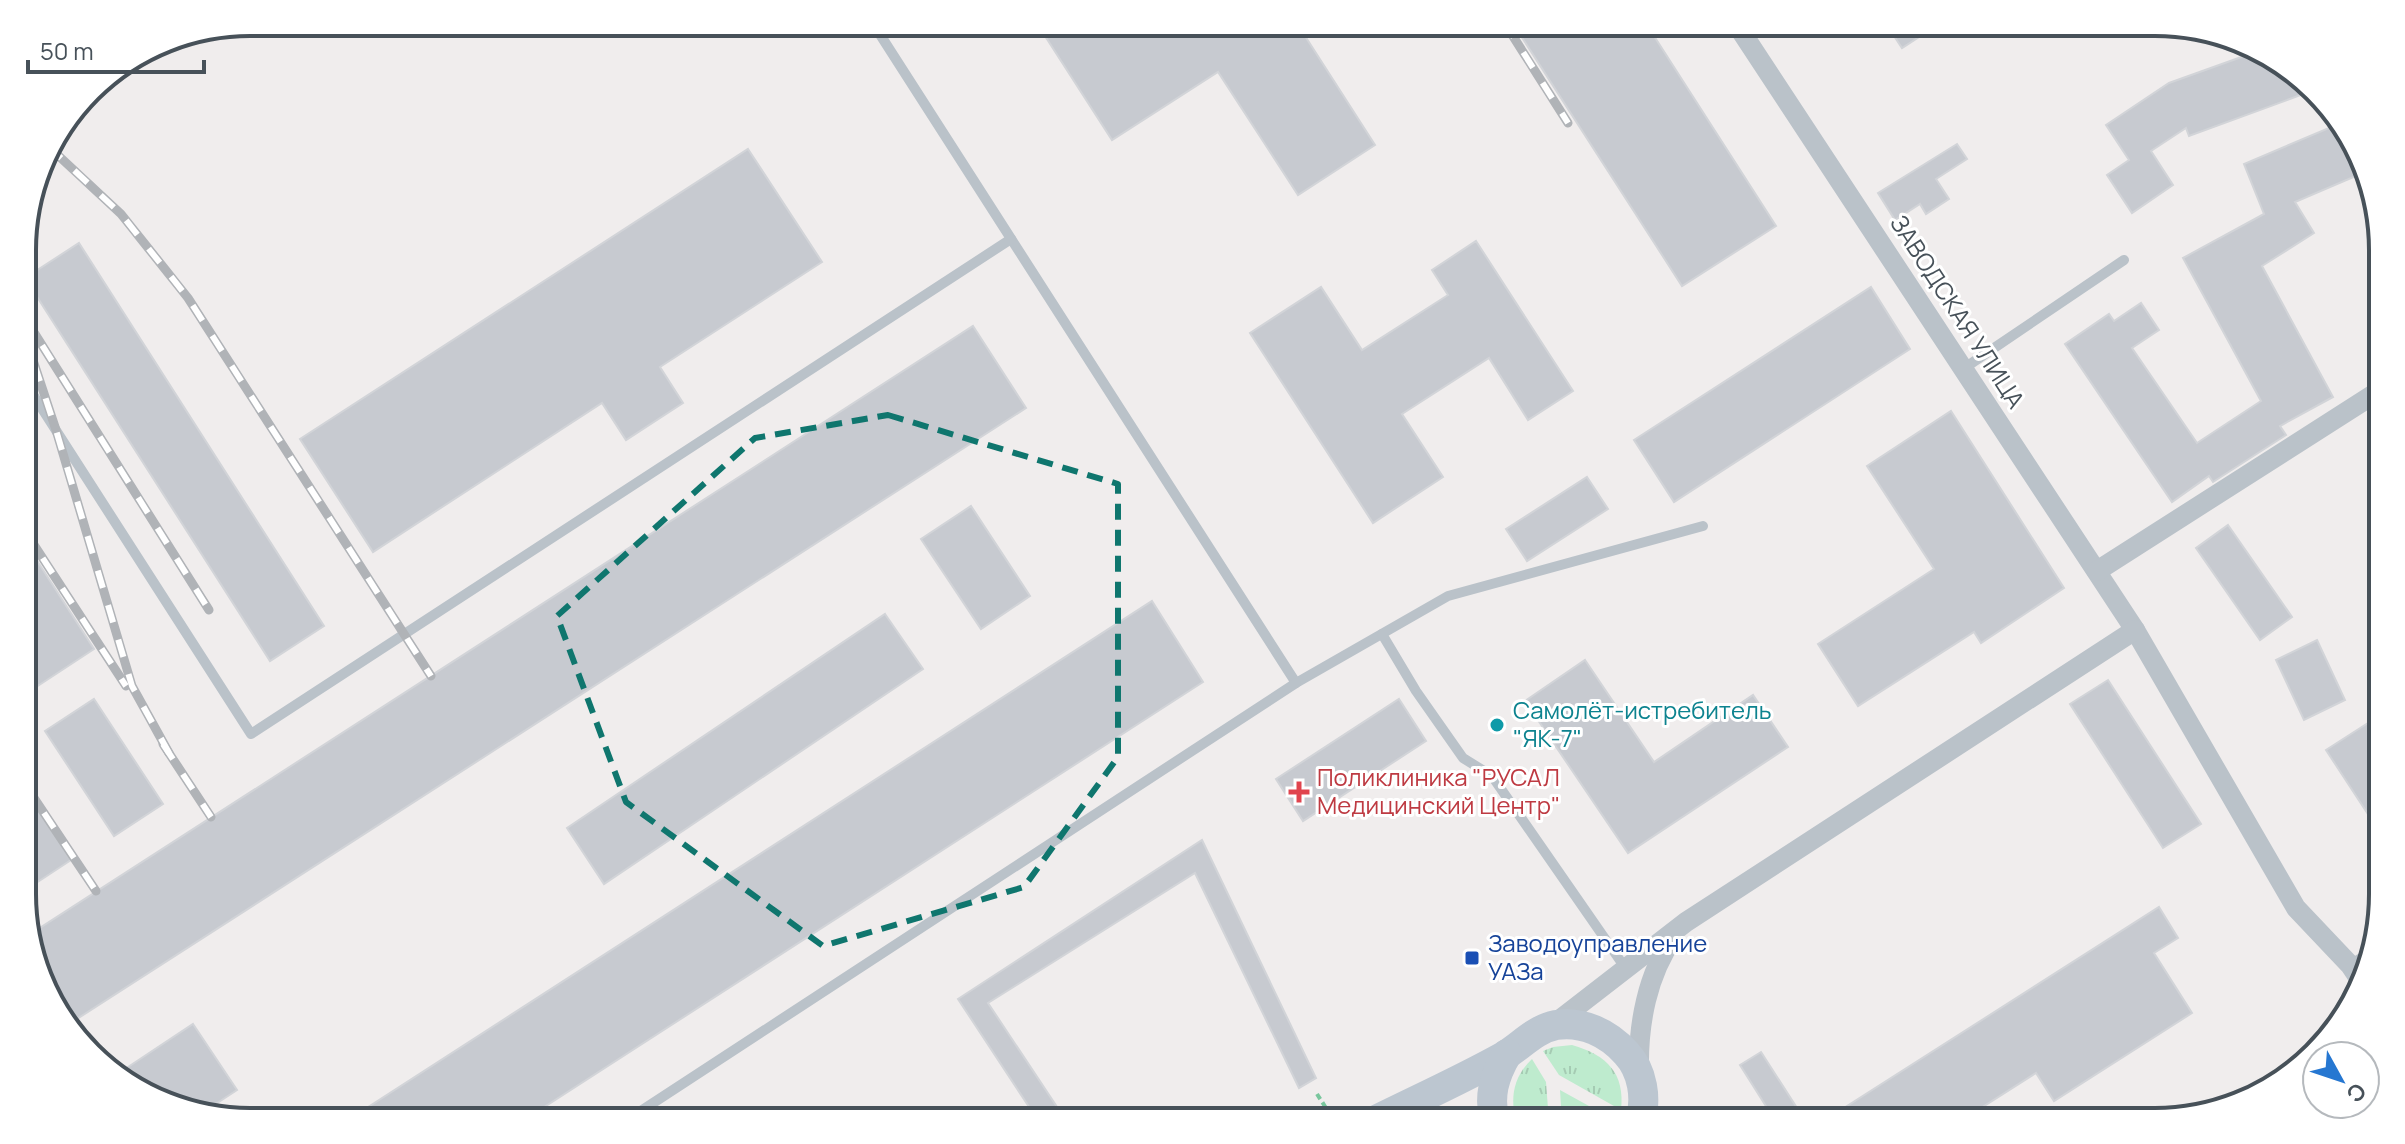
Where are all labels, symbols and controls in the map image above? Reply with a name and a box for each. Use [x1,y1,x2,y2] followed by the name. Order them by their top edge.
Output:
[28,24,204,74] scale bar
[40,34,94,67] text: 50 m
[1883,208,2033,414] street label: ЗАВОДСКАЯ УЛИЦА
[1513,693,1772,754] place label: Самолёт-истребитель "ЯК-7"
[1488,716,1506,734] marker: Самолёт-истребитель "ЯК-7"
[1317,760,1560,821] place label: Поликлиника "РУСАЛ Медицинский Центр"
[1288,781,1310,803] marker: Поликлиника "РУСАЛ Медицинский Центр"
[1488,926,1707,987] place label: Заводоуправление УАЗа
[1463,949,1481,967] marker: Заводоуправление УАЗа
[2301,1040,2381,1120] north arrow
[2340,1077,2373,1109] text: С

